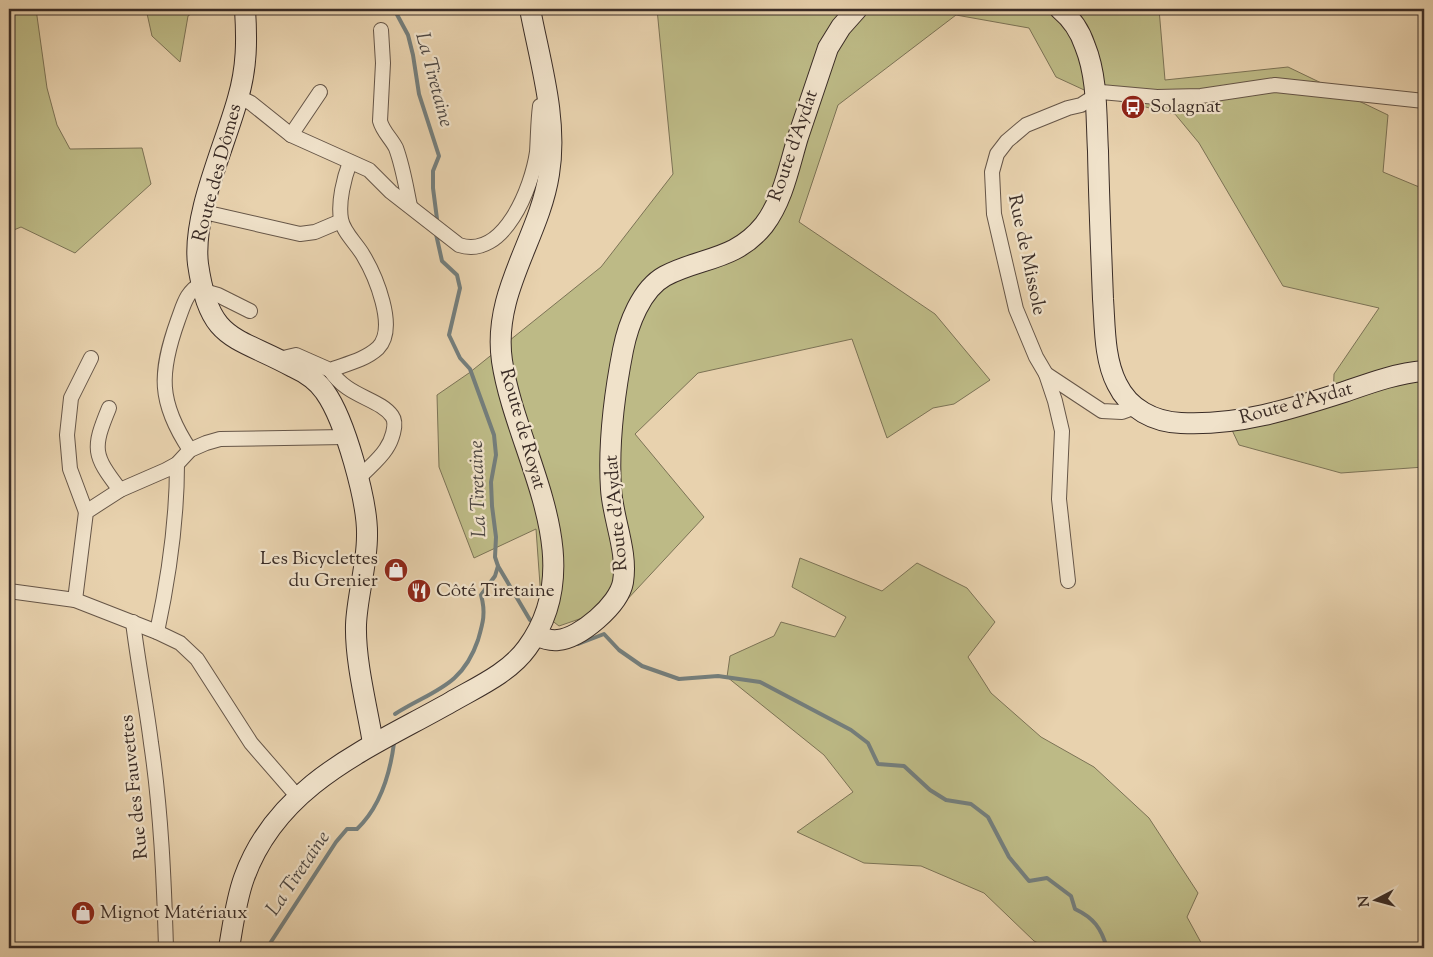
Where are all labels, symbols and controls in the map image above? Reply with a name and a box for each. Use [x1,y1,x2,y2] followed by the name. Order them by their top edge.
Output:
[406,29,460,131] water label: La Tiretaine
[762,86,826,205] street label: Route d'Aydat
[1120,94,1146,120] bus stop icon: Solagnat
[1150,94,1221,121] place label: Solagnat
[187,101,249,245] street label: Route des Dômes
[1000,192,1052,318] street label: Rue de Missole
[492,365,552,493] street label: Route de Royat
[1236,376,1356,432] street label: Route d'Aydat
[463,440,495,538] water label: La Tiretaine
[598,453,636,572] street label: Route d'Aydat
[260,546,378,595] place label: Les Bicyclettes du Grenier
[383,557,409,583] shop icon: Les Bicyclettes du Grenier
[406,578,432,604] restaurant icon: Côté Tiretaine
[436,578,555,605] place label: Côté Tiretaine
[114,713,156,861] street label: Rue des Fauvettes
[260,826,338,922] water label: La Tiretaine
[1350,874,1400,924] north arrow
[1355,895,1376,908] text: N
[70,900,96,926] shop icon: Mignot Matériaux
[100,900,248,927] place label: Mignot Matériaux

